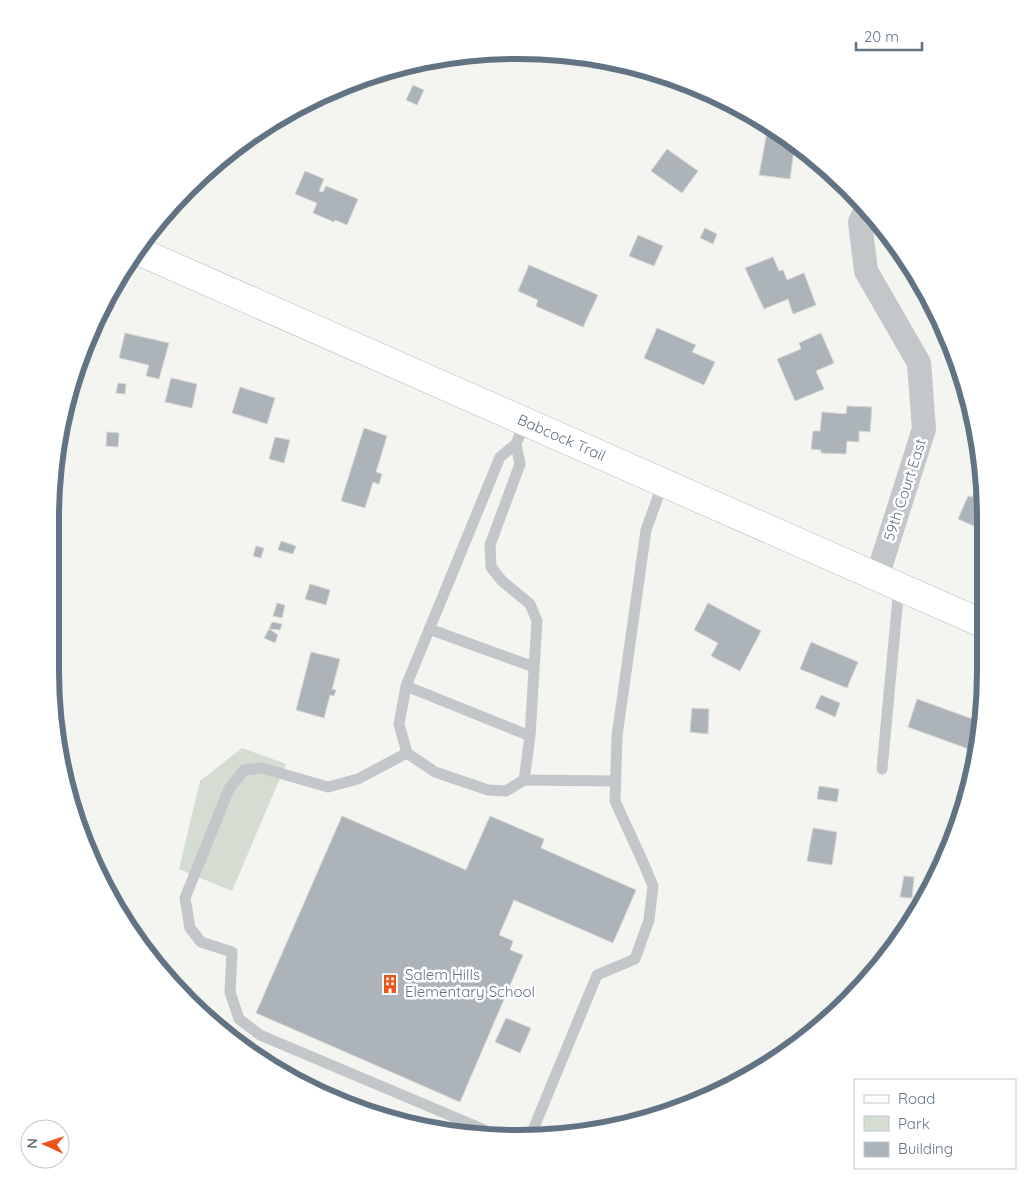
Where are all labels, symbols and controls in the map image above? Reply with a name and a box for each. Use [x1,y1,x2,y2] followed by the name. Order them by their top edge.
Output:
[856,20,922,52] scale bar
[864,27,899,46] text: 20 m
[515,410,609,465] street label: Babcock Trail
[879,436,930,543] street label: 59th Court East
[405,965,535,1001] place label: Salem Hills Elementary School
[379,973,401,995] building icon: Salem Hills Elementary School
[854,1079,1016,1169] legend
[898,1089,935,1108] text: Road
[898,1114,930,1133] text: Park
[20,1119,70,1169] north arrow
[23,1138,41,1149] text: N
[898,1139,953,1158] text: Building

